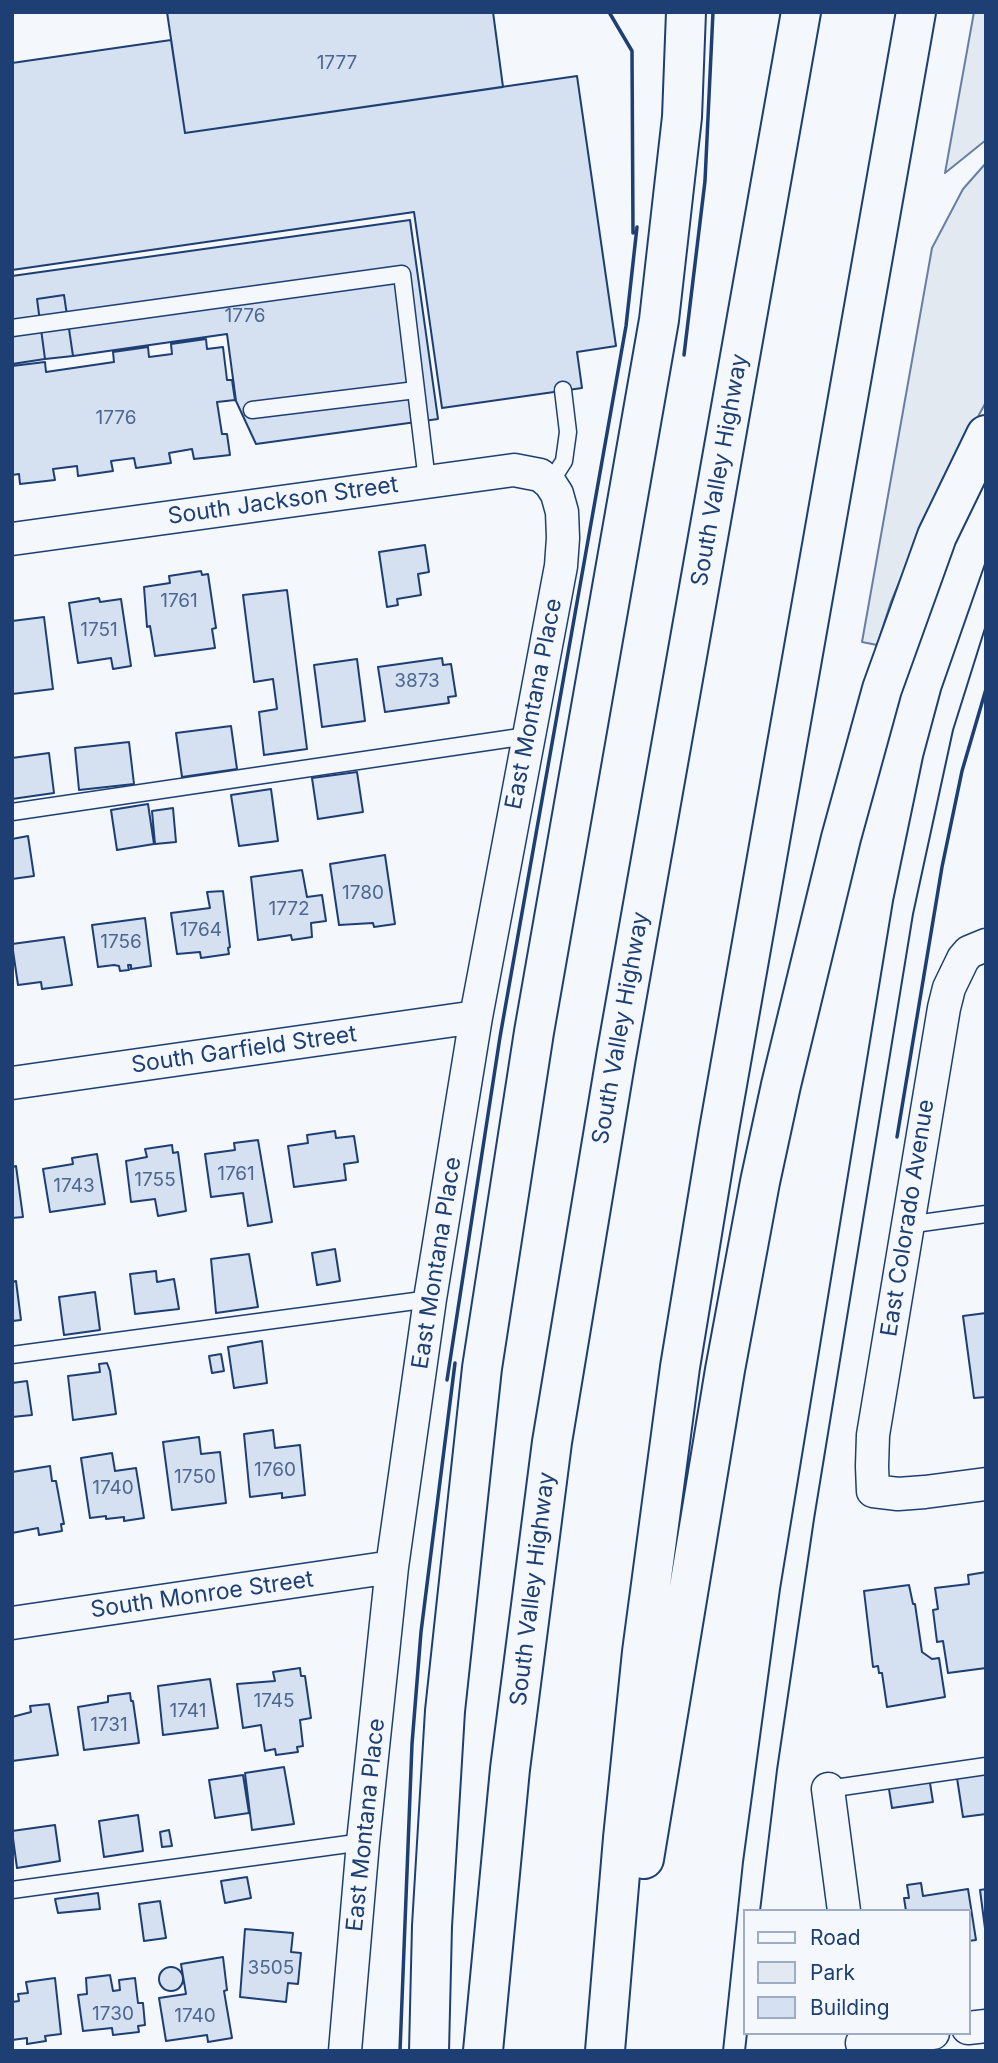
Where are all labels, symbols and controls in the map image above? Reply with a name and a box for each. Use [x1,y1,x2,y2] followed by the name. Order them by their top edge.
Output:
[317,52,357,74] house number: 1777
[224,305,266,327] house number: 1776
[686,352,754,588] street label: South Valley Highway
[95,407,137,429] house number: 1776
[166,471,400,531] street label: South Jackson Street
[160,590,198,612] house number: 1761
[500,596,568,812] street label: East Montana Place
[80,619,118,641] house number: 1751
[394,670,440,692] house number: 3873
[342,882,384,904] house number: 1780
[268,898,310,920] house number: 1772
[587,910,655,1146] street label: South Valley Highway
[180,919,222,941] house number: 1764
[100,931,142,953] house number: 1756
[130,1021,358,1079] street label: South Garfield Street
[876,1098,940,1338] street label: East Colorado Avenue
[407,1155,467,1371] street label: East Montana Place
[217,1163,255,1185] house number: 1761
[134,1169,176,1191] house number: 1755
[53,1175,95,1197] house number: 1743
[254,1459,296,1481] house number: 1760
[174,1466,216,1488] house number: 1750
[505,1470,561,1708] street label: South Valley Highway
[92,1477,134,1499] house number: 1740
[89,1566,315,1624] street label: South Monroe Street
[253,1690,295,1712] house number: 1745
[169,1700,207,1722] house number: 1741
[90,1714,128,1736] house number: 1731
[341,1717,391,1933] street label: East Montana Place
[743,1909,970,2035] legend
[810,1925,861,1950] text: Road
[248,1957,294,1979] house number: 3505
[810,1960,855,1985] text: Park
[810,1995,890,2020] text: Building
[92,2003,134,2025] house number: 1730
[174,2005,216,2027] house number: 1740

